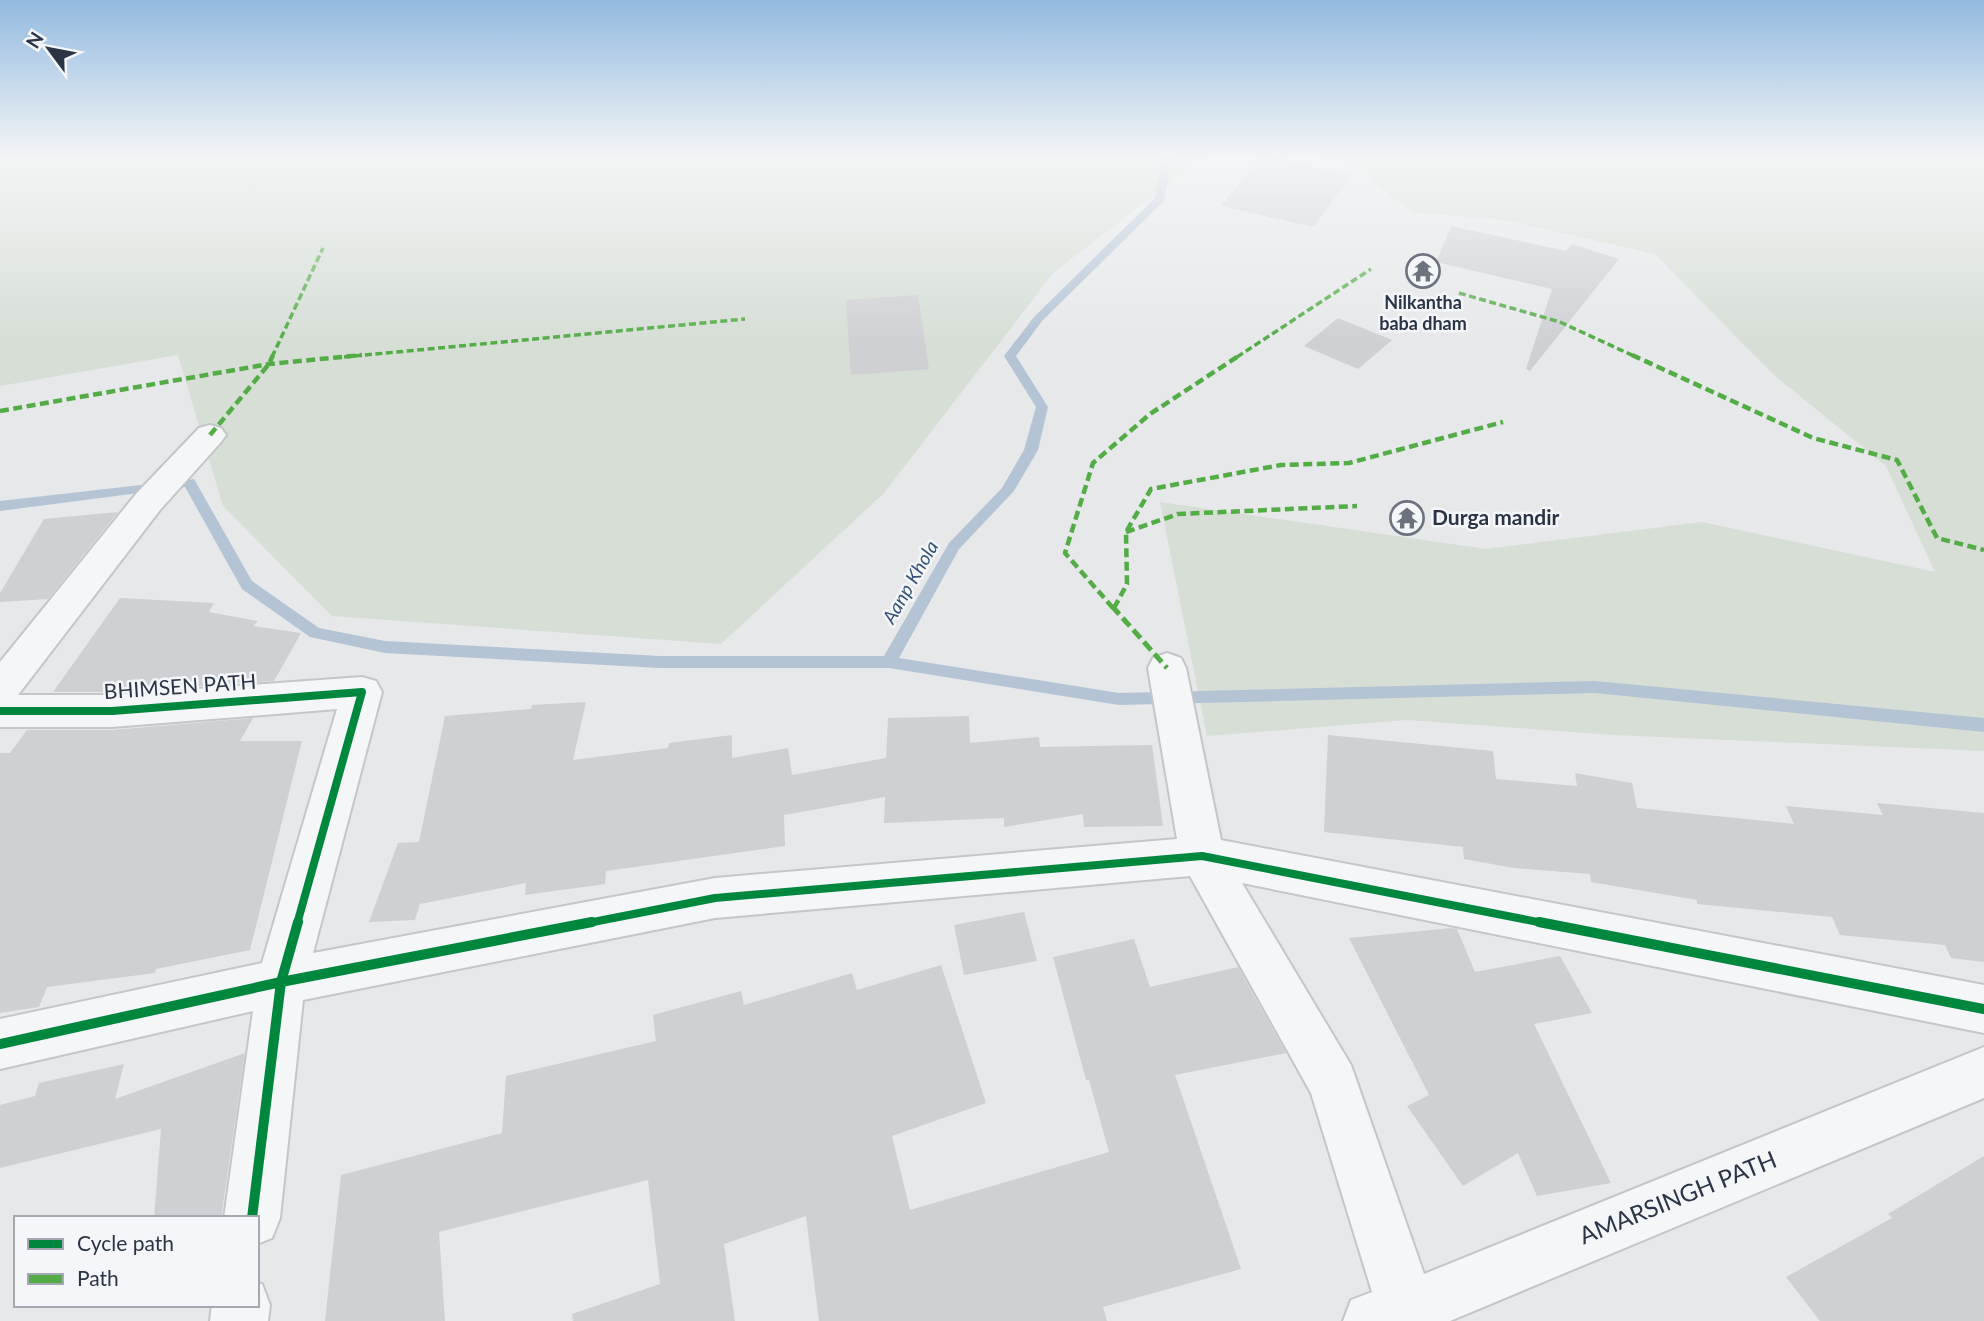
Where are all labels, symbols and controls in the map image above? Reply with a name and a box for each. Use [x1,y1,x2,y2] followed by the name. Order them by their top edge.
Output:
[14,14,84,84] north arrow
[21,27,48,52] text: N
[1404,252,1442,290] temple icon: Nilkantha baba dham
[1379,291,1467,334] place label: Nilkantha baba dham
[1388,499,1426,537] temple icon: Durga mandir
[1432,504,1560,529] place label: Durga mandir
[876,536,942,628] water label: Aanp Khola
[103,668,257,703] street label: BHIMSEN PATH
[1575,1144,1780,1249] street label: AMARSINGH PATH
[14,1216,259,1307] legend
[77,1230,174,1255] text: Cycle path
[77,1265,119,1290] text: Path

